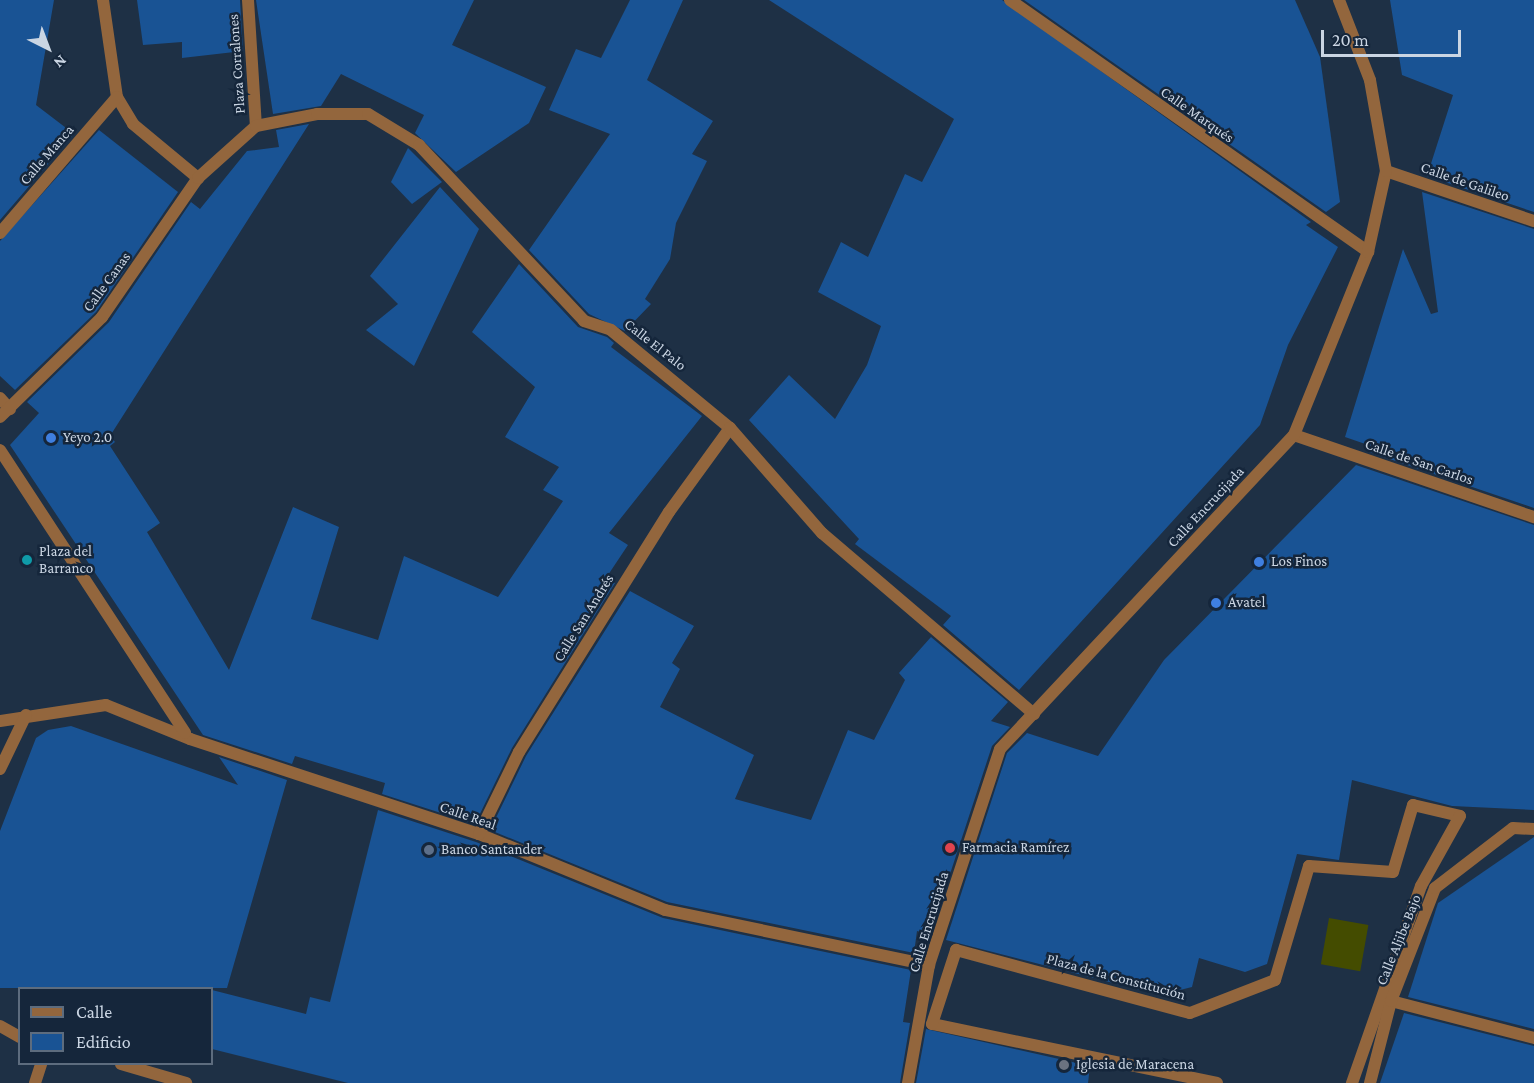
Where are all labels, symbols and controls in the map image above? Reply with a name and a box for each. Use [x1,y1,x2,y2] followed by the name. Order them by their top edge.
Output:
[225,14,249,114] street label: Plaza Corralones
[18,18,78,78] north arrow
[1324,18,1464,56] scale bar
[1332,30,1369,50] text: 20 m
[51,52,70,72] text: N
[1157,83,1237,147] street label: Calle Marqués
[16,121,78,189] street label: Calle Manca
[1418,158,1512,206] street label: Calle de Galileo
[79,249,135,315] street label: Calle Canas
[620,315,690,375] street label: Calle El Palo
[63,429,112,447] place label: Yeyo 2.0
[44,431,58,445] marker: Yeyo 2.0
[1362,435,1476,489] street label: Calle de San Carlos
[1164,463,1248,551] street label: Calle Encrucijada
[39,542,93,577] place label: Plaza del Barranco
[20,553,34,567] marker: Plaza del Barranco
[1271,553,1327,571] place label: Los Finos
[1252,555,1266,569] marker: Los Finos
[550,571,618,665] street label: Calle San Andrés
[1228,594,1265,612] place label: Avatel
[1209,596,1223,610] marker: Avatel
[437,798,499,834] street label: Calle Real
[962,839,1069,857] place label: Farmacia Ramírez
[441,841,542,859] place label: Banco Santander
[943,841,957,855] marker: Farmacia Ramírez
[422,843,436,857] marker: Banco Santander
[905,869,953,975] street label: Calle Encrucijada
[1373,892,1425,988] street label: Calle Aljibe Bajo
[1045,950,1187,1004] street label: Plaza de la Constitución
[18,987,213,1065] legend
[76,1002,112,1022] text: Calle
[76,1032,131,1052] text: Edificio
[1076,1056,1194,1074] place label: Iglesia de Maracena
[1057,1058,1071,1072] marker: Iglesia de Maracena

